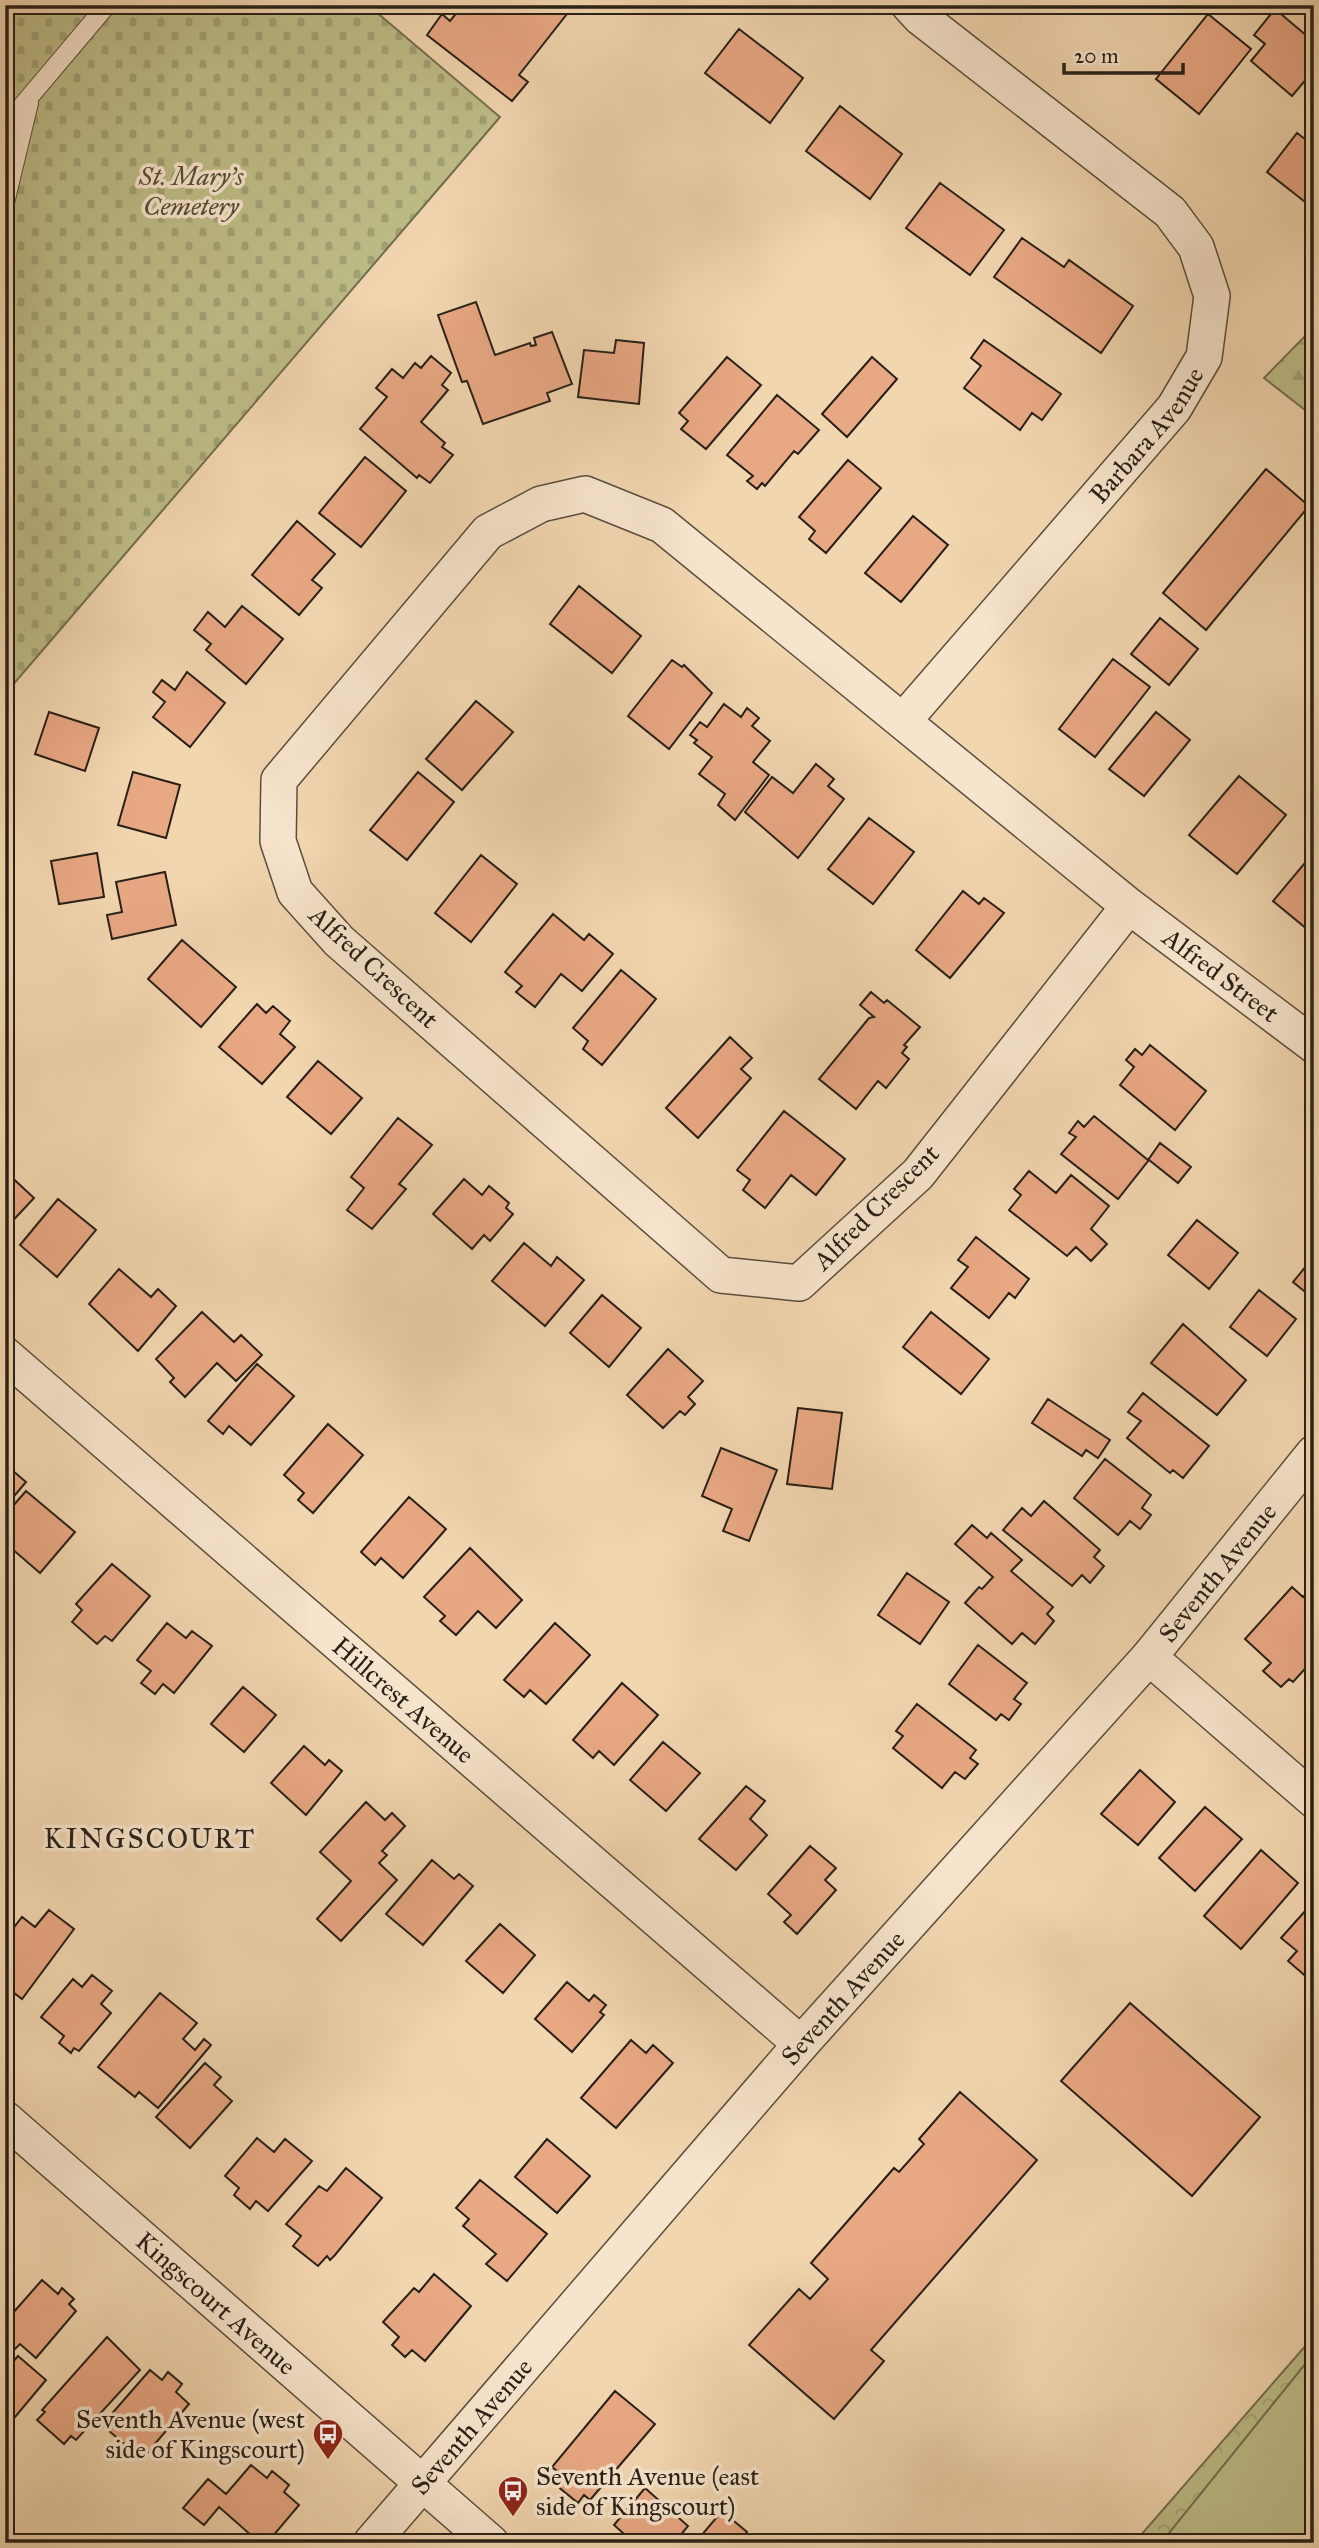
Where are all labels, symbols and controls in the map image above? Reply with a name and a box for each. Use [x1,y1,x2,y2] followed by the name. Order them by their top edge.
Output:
[1064,32,1182,76] scale bar
[1074,43,1119,69] text: 20 m
[138,160,244,222] park label: St. Mary's Cemetery
[1083,361,1211,510] street label: Barbara Avenue
[302,898,445,1035] street label: Alfred Crescent
[1156,920,1285,1029] street label: Alfred Street
[806,1137,946,1277] street label: Alfred Crescent
[1152,1496,1283,1649] street label: Seventh Avenue
[326,1630,481,1770] street label: Hillcrest Avenue
[44,1821,256,1856] district label: KINGSCOURT
[774,1924,911,2072] street label: Seventh Avenue
[129,2225,303,2382] street label: Kingscourt Avenue
[404,2351,539,2501] street label: Seventh Avenue
[76,2403,305,2465] place label: Seventh Avenue (west side of Kingscourt)
[311,2417,345,2461] bus stop icon: Seventh Avenue (west side of Kingscourt)
[536,2460,759,2522] place label: Seventh Avenue (east side of Kingscourt)
[496,2474,530,2518] bus stop icon: Seventh Avenue (east side of Kingscourt)

